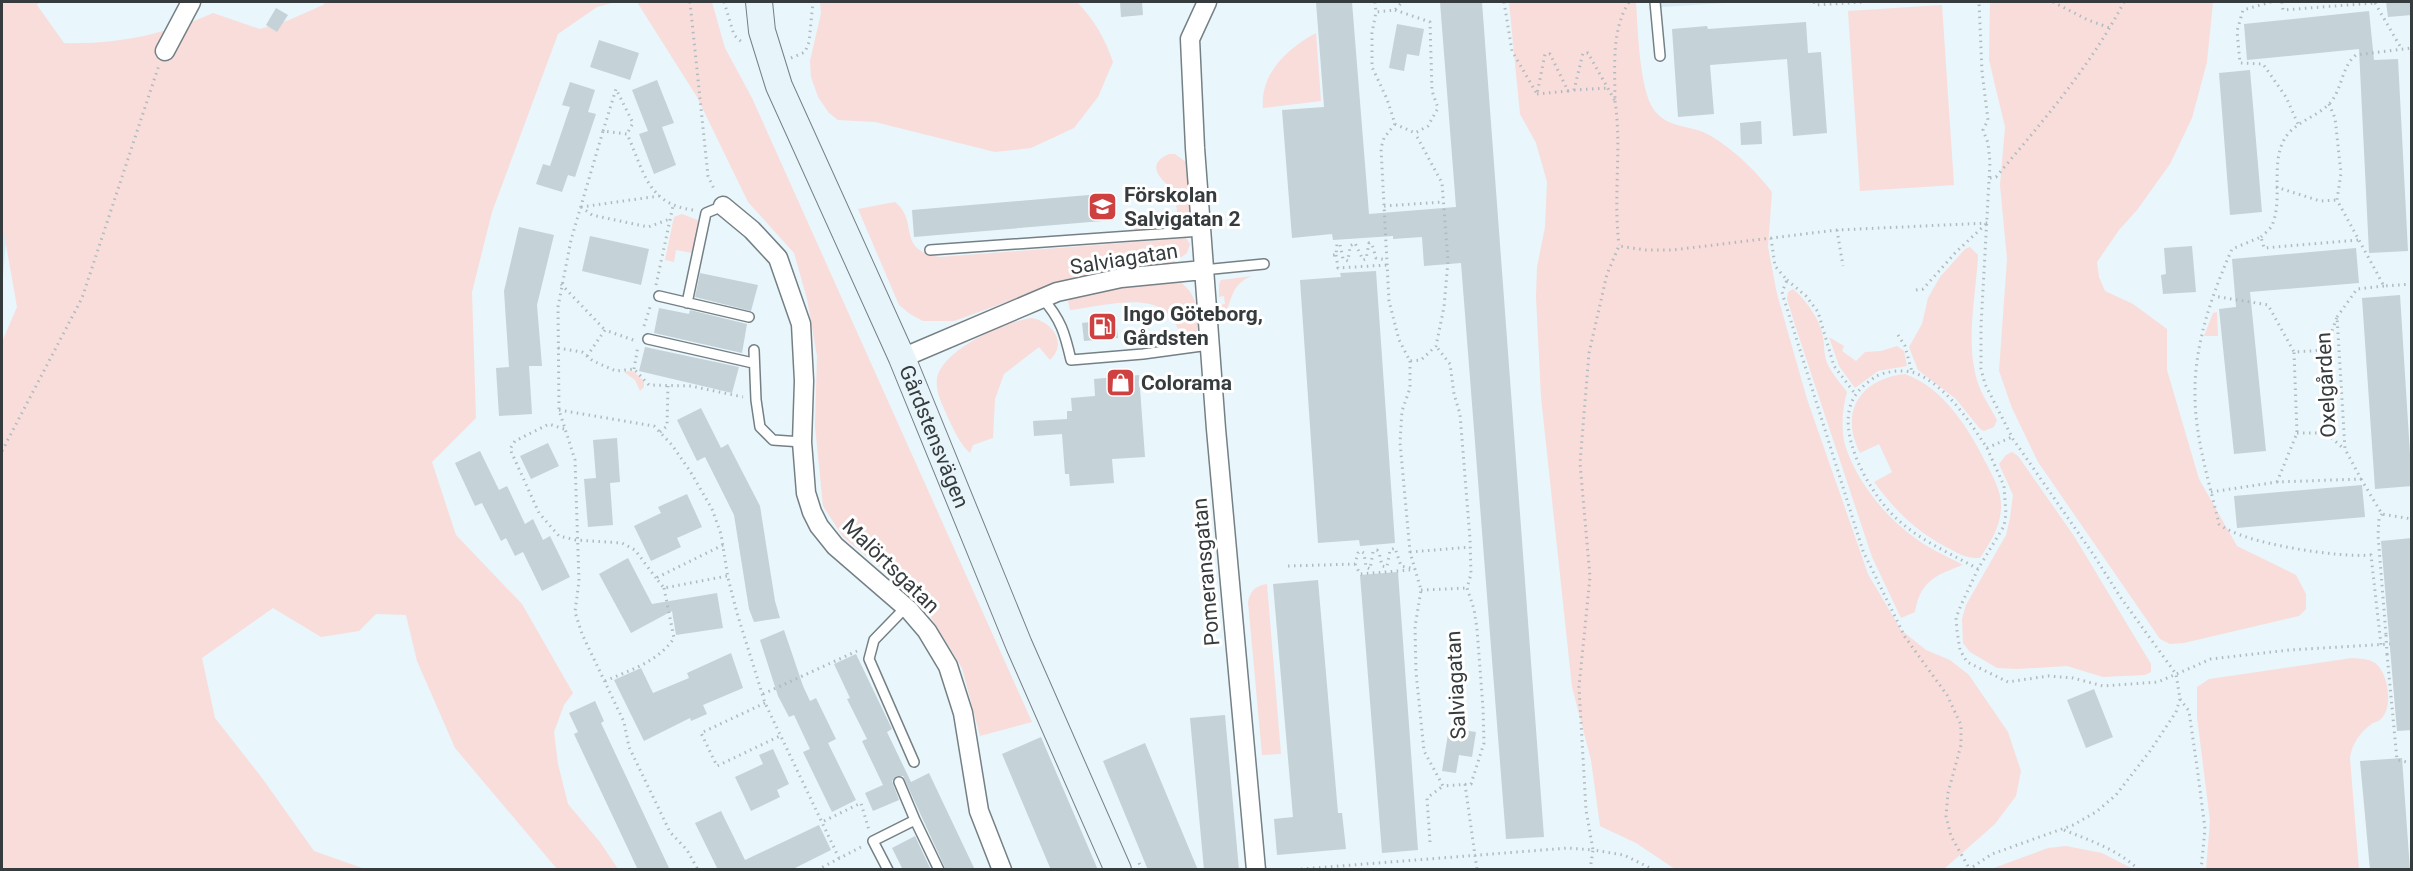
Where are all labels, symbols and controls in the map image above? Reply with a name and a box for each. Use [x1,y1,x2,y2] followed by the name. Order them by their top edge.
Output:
[1124,183,1241,231] place label: Förskolan Salvigatan 2
[1087,191,1119,223] school or university icon: Förskolan Salvigatan 2
[1068,239,1180,279] street label: Salviagatan
[1123,302,1263,350] place label: Ingo Göteborg, Gårdsten
[1086,310,1118,342] fuel station icon: Ingo Göteborg, Gårdsten
[2311,332,2341,438] street label: Oxelgården
[894,362,974,511] street label: Gårdstensvägen
[1104,367,1136,399] shop icon: Colorama
[1141,371,1232,395] place label: Colorama
[1188,497,1224,647] street label: Pomeransgatan
[838,514,944,618] street label: Malörtsgatan
[1441,630,1471,740] street label: Salviagatan

